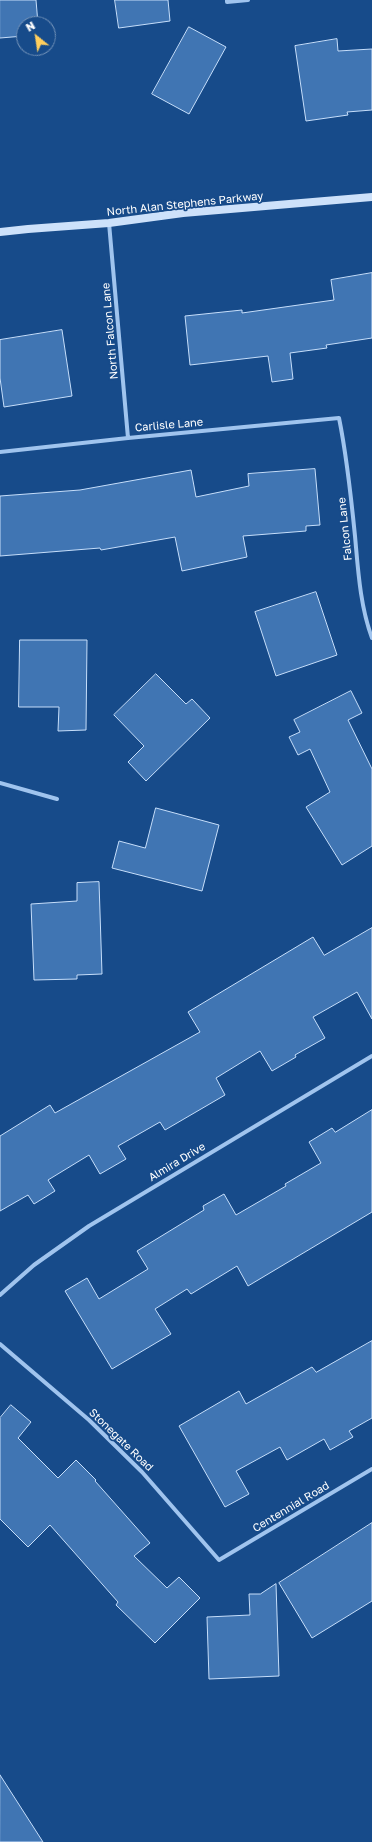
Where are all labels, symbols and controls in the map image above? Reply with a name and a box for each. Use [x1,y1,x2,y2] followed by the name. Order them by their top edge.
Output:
[16,16,56,56] north arrow
[23,18,37,34] text: N
[106,189,264,219] street label: North Alan Stephens Parkway
[99,282,121,380] street label: North Falcon Lane
[134,415,204,435] street label: Carlisle Lane
[335,497,355,561] street label: Falcon Lane
[146,1140,208,1184] street label: Almira Drive
[86,1406,156,1474] street label: Stonegate Road
[250,1479,332,1535] street label: Centennial Road

